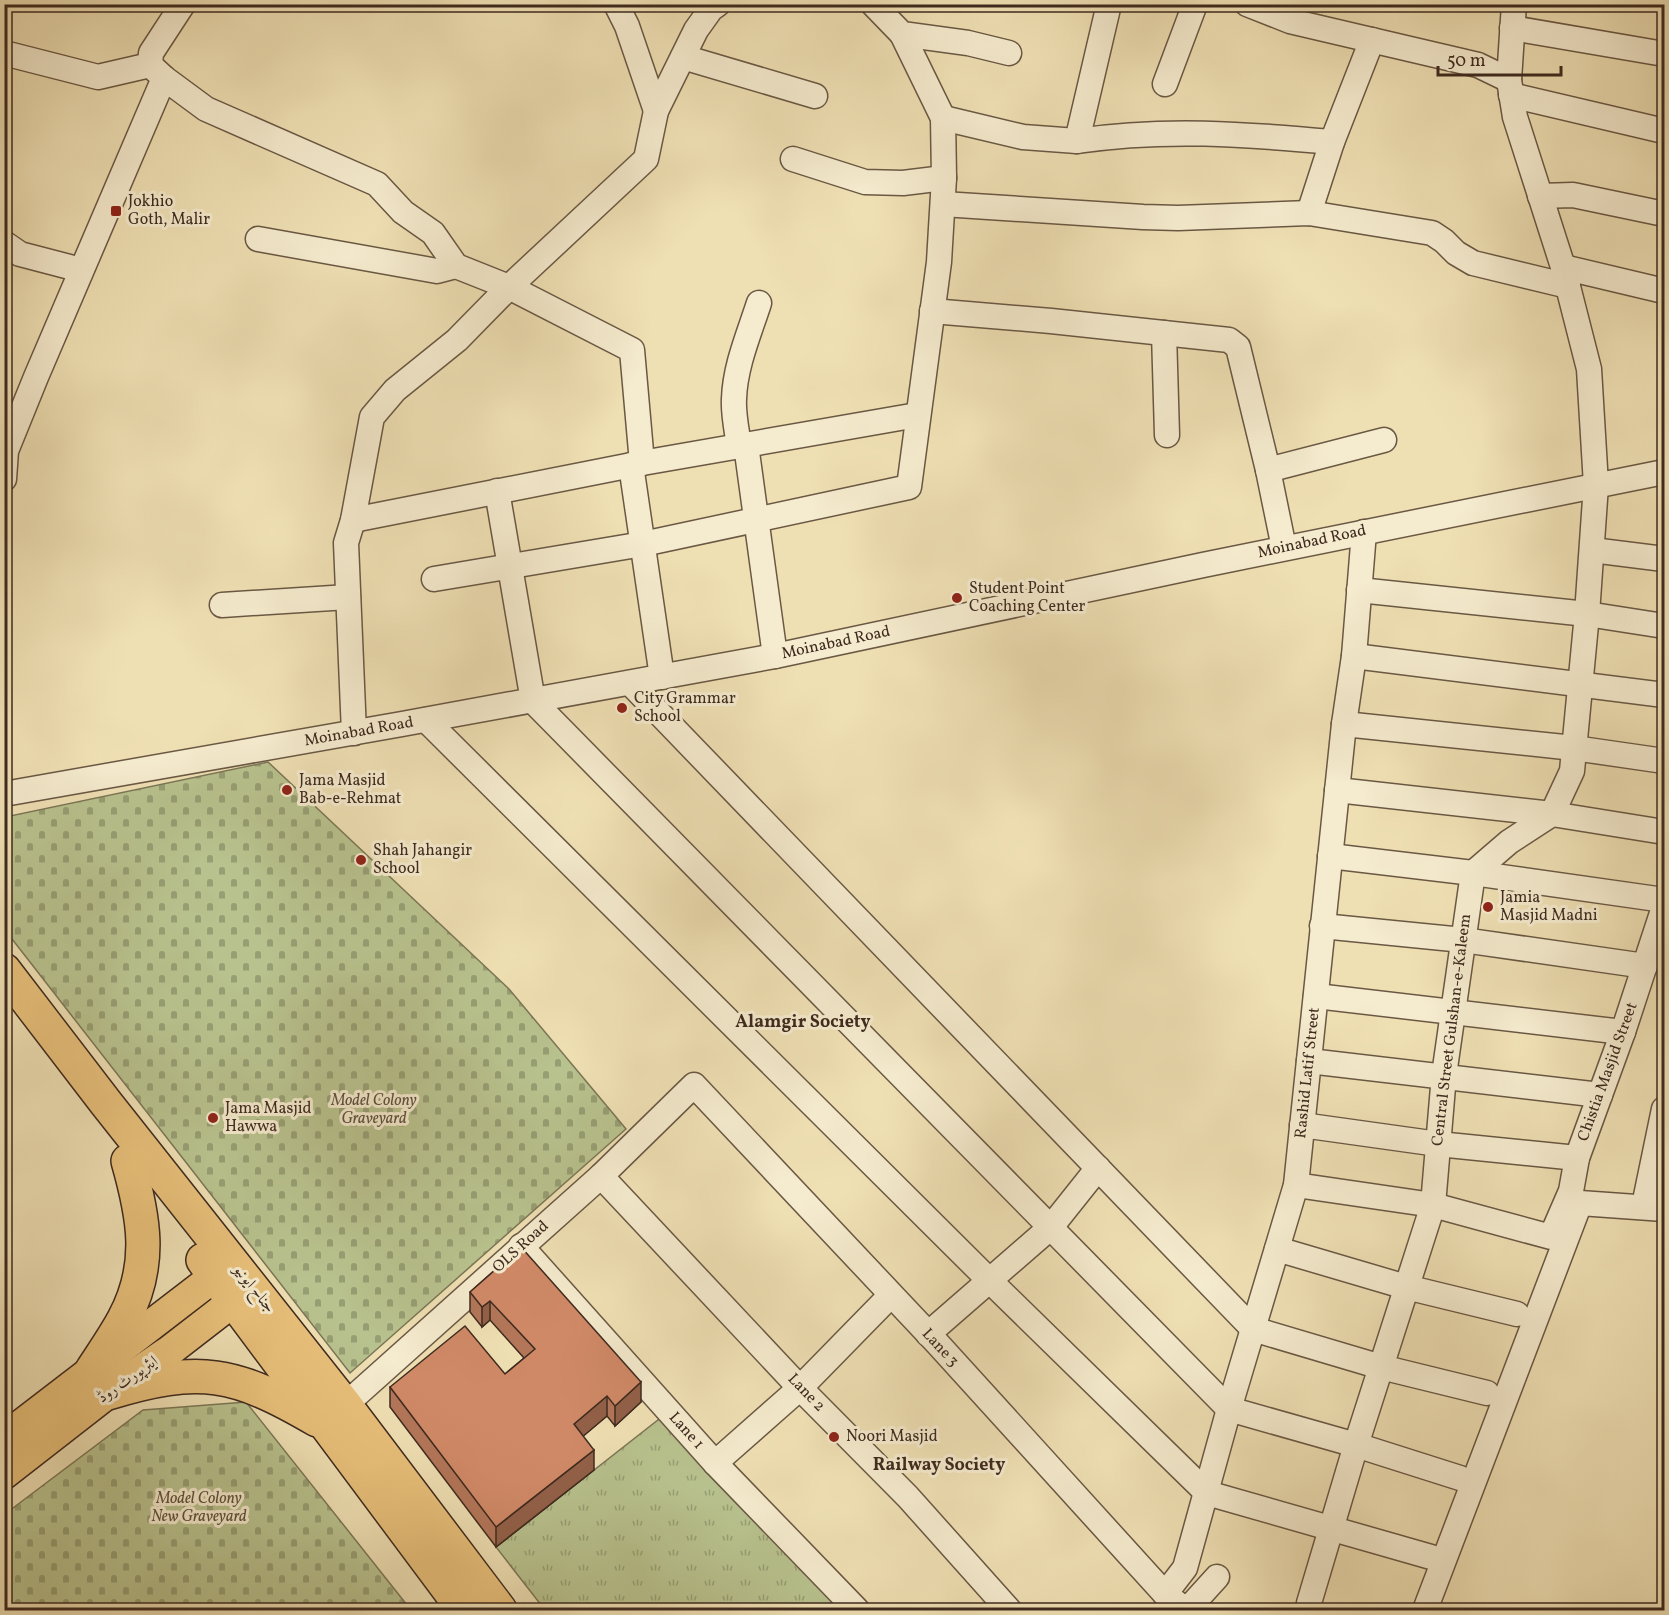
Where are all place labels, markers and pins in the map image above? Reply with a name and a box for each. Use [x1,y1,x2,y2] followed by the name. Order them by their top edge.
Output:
[128,191,210,231] place label: Jokhio Goth, Malir
[109,204,123,218] marker: Jokhio Goth, Malir
[969,578,1086,618] place label: Student Point Coaching Center
[950,591,964,605] marker: Student Point Coaching Center
[634,688,736,728] place label: City Grammar School
[615,701,629,715] marker: City Grammar School
[299,770,402,810] place label: Jama Masjid Bab-e-Rehmat
[280,783,294,797] marker: Jama Masjid Bab-e-Rehmat
[373,840,472,880] place label: Shah Jahangir School
[354,853,368,867] marker: Shah Jahangir School
[1500,887,1598,927] place label: Jamia Masjid Madni
[1481,900,1495,914] marker: Jamia Masjid Madni
[225,1098,312,1138] place label: Jama Masjid Hawwa
[206,1111,220,1125] marker: Jama Masjid Hawwa
[846,1426,938,1448] place label: Noori Masjid
[827,1430,841,1444] marker: Noori Masjid

